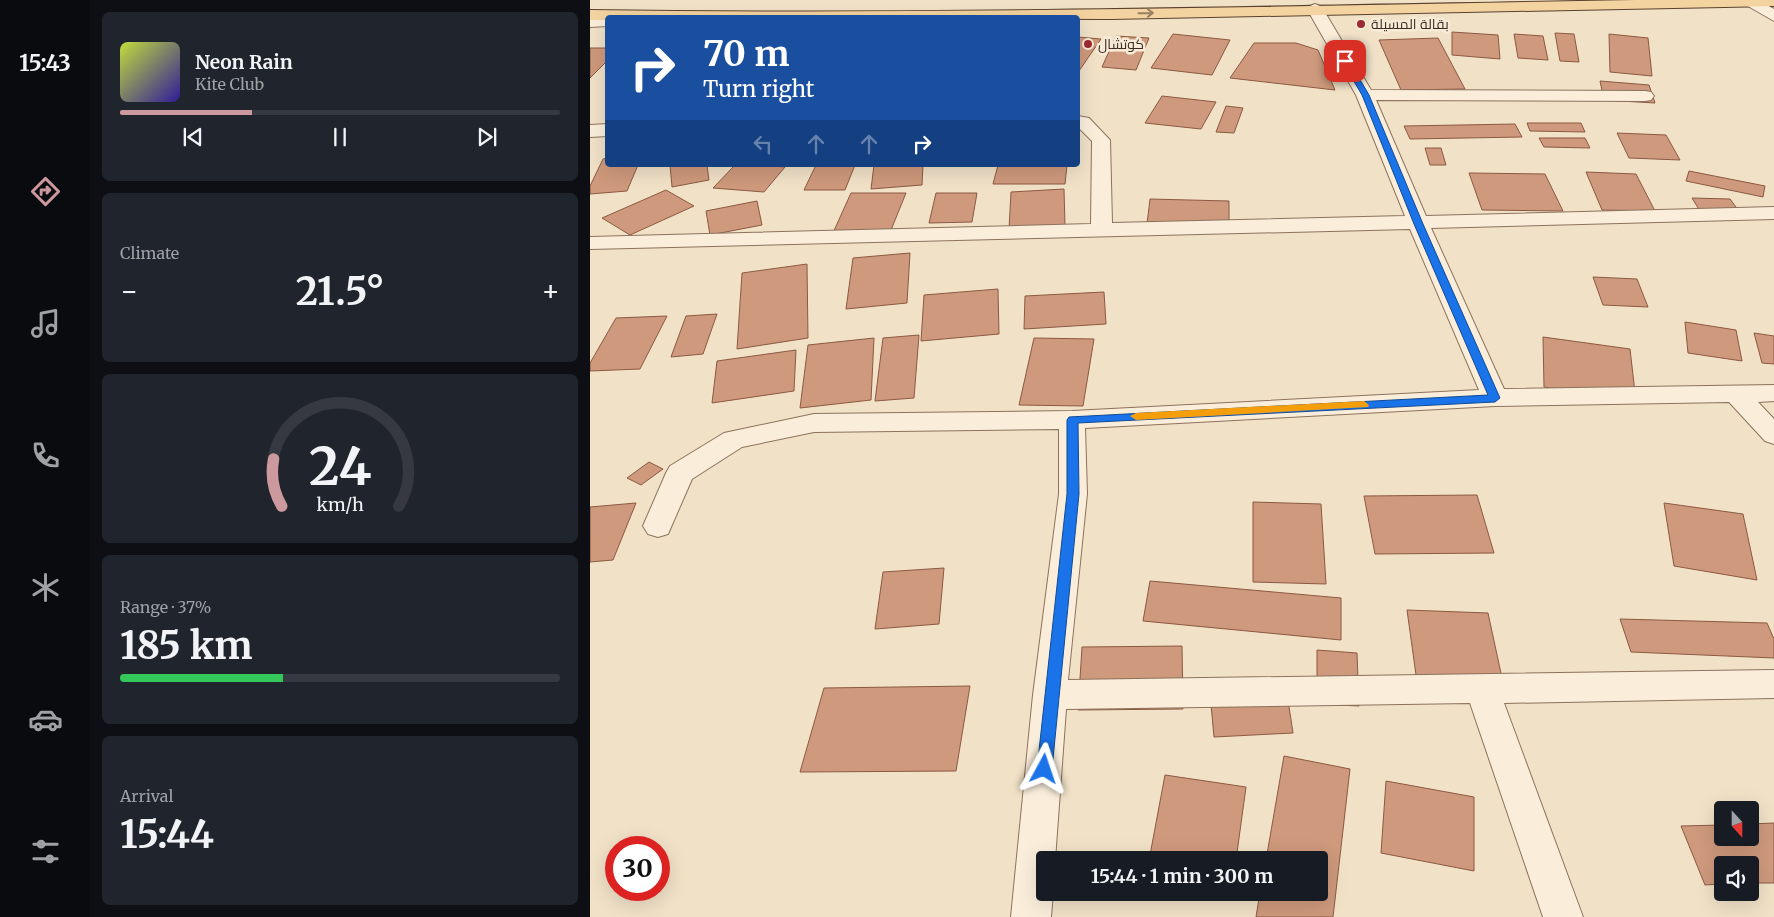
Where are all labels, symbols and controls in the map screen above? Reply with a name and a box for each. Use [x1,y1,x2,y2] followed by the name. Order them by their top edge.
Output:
[1138,8,1154,18] one-way arrow
[1371,15,1449,33] place label: بقالة المسيلة
[1355,18,1367,30] marker: بقالة المسيلة
[703,32,790,76] text: 70 m
[620,35,685,100] icon: right
[1098,35,1144,53] place label: كوتشال
[1082,38,1094,50] marker: كوتشال
[1324,40,1366,82] pin
[1331,47,1359,75] icon: arrive
[19,49,71,77] text: 15:43
[195,50,293,74] text: Neon Rain
[195,74,264,94] text: Kite Club
[703,75,814,103] text: Turn right
[179,123,207,151] icon: previous
[326,123,354,151] icon: pause
[473,123,501,151] icon: next
[749,130,777,158] icon: left
[802,130,830,158] icon: ahead
[855,130,883,158] icon: ahead
[908,130,936,158] icon: right
[28,174,63,209] icon: directions
[120,243,179,263] text: Climate
[296,268,384,315] text: 21.5°
[120,273,139,309] text: −
[541,273,560,309] text: +
[28,306,63,341] icon: music
[309,434,371,499] text: 24
[28,438,63,473] icon: phone
[316,493,364,516] text: km/h
[28,570,63,605] icon: climate
[120,597,211,617] text: Range · 37%
[120,622,253,669] text: 185 km
[28,702,63,737] icon: car
[1017,742,1069,794] position arrow
[120,786,173,806] text: Arrival
[1714,801,1759,846] north arrow
[1714,801,1759,901] map controls
[120,811,214,858] text: 15:44
[28,834,63,869] icon: filters
[605,836,670,901] speed limit sign: 30
[1714,856,1759,901] button: sound
[1091,864,1273,888] text: 15:44 · 1 min · 300 m

